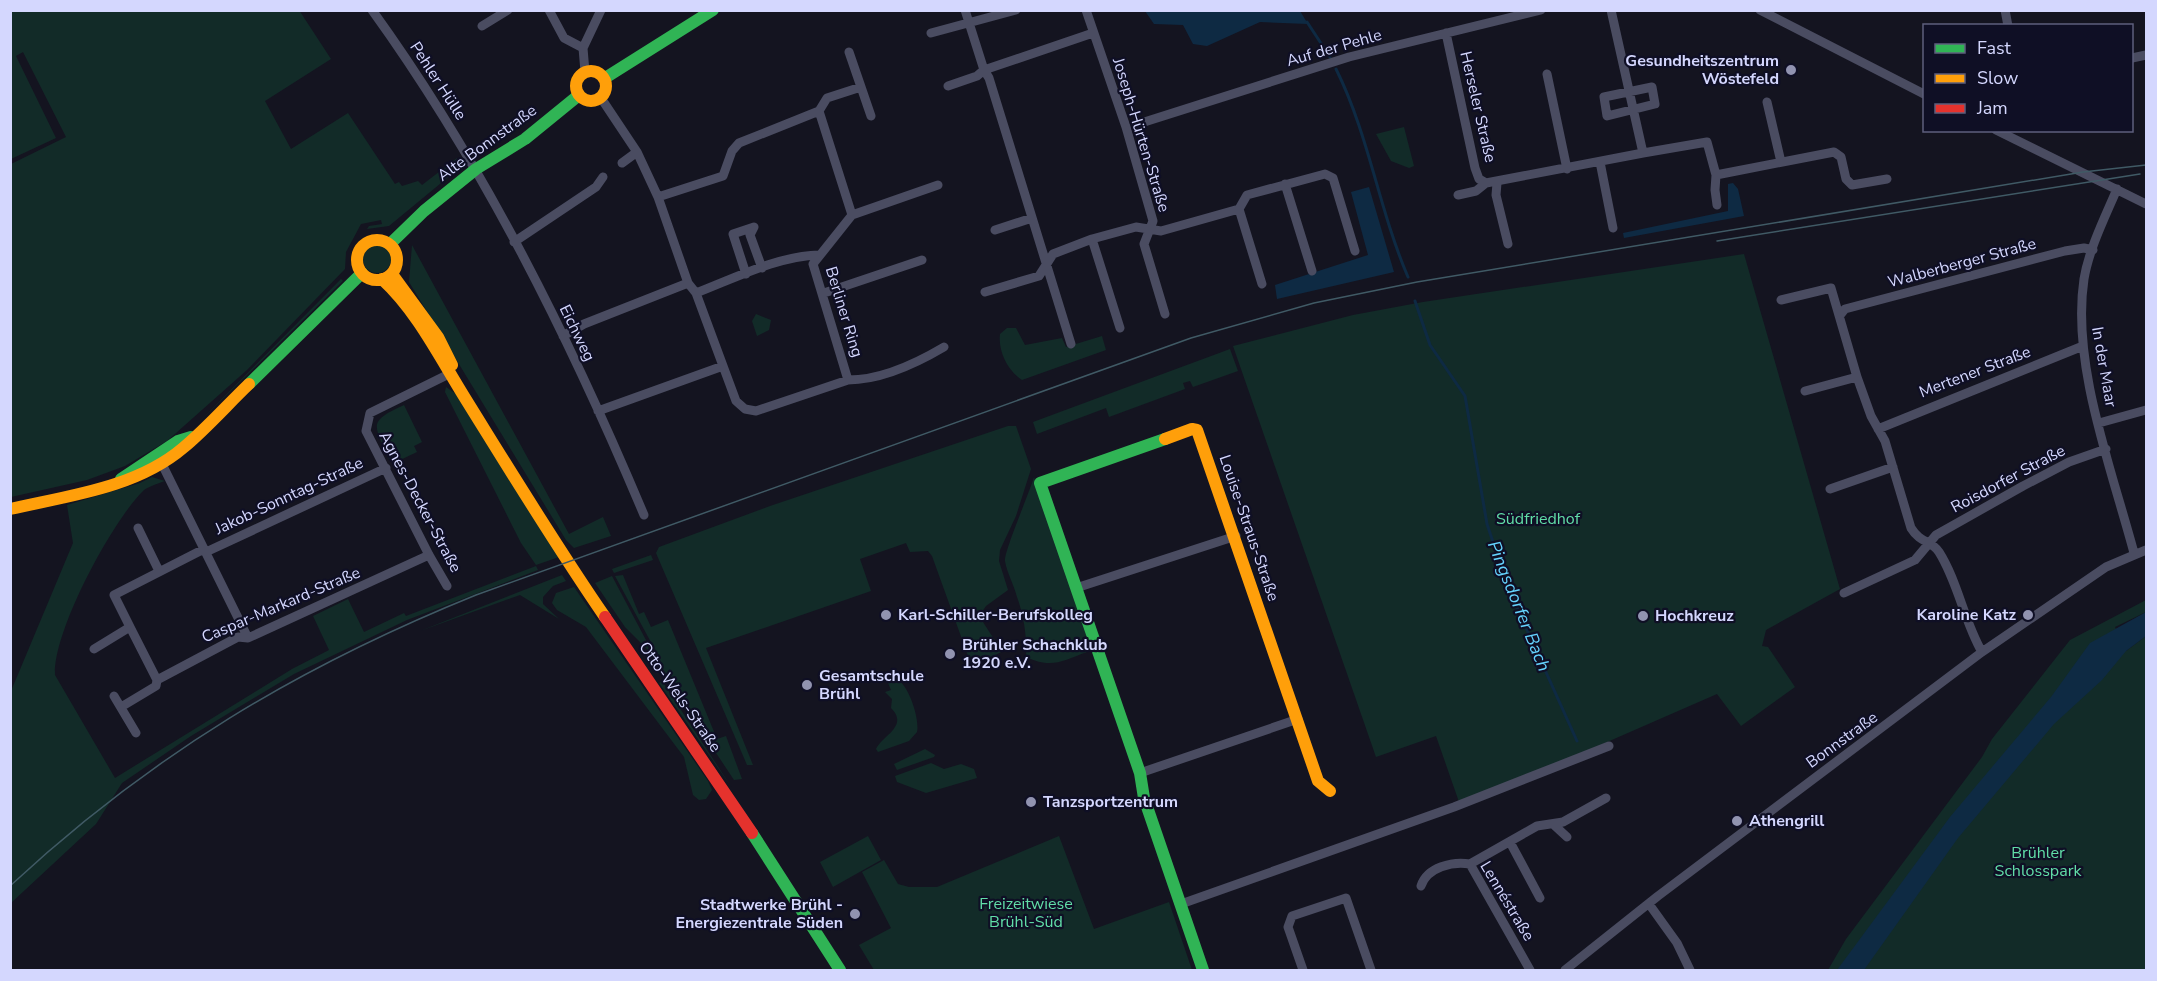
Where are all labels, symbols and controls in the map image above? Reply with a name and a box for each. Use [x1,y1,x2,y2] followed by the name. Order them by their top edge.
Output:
[1284,24,1384,72] street label: Auf der Pehle
[1923,24,2133,132] legend
[1977,36,2012,60] text: Fast
[404,38,472,124] street label: Pehler Hülle
[1455,49,1501,165] street label: Herseler Straße
[1625,50,1779,90] place label: Gesundheitszentrum Wöstefeld
[1107,54,1175,215] street label: Joseph-Hürten-Straße
[1784,63,1798,77] marker: Gesundheitszentrum Wöstefeld
[1977,66,2018,90] text: Slow
[1976,96,2008,120] text: Jam
[433,99,541,187] street label: Alte Bonnstraße
[1885,233,2039,293] street label: Walberberger Straße
[820,264,868,360] street label: Berliner Ring
[554,301,600,365] street label: Eichweg
[2086,325,2122,409] street label: In der Maar
[1916,341,2034,403] street label: Mertener Straße
[373,428,467,576] street label: Agnes-Decker-Straße
[1947,440,2069,518] street label: Roisdorfer Straße
[210,452,367,540] street label: Jakob-Sonntag-Straße
[1214,452,1284,604] street label: Louise-Straus-Straße
[1496,508,1581,530] park label: Südfriedhof
[1482,537,1556,675] water label: Pingsdorfer Bach
[198,562,364,648] street label: Caspar-Markard-Straße
[898,604,1093,626] place label: Karl-Schiller-Berufskolleg
[1917,604,2016,626] place label: Karoline Katz
[1655,605,1734,627] place label: Hochkreuz
[879,608,893,622] marker: Karl-Schiller-Berufskolleg
[2021,608,2035,622] marker: Karoline Katz
[1636,609,1650,623] marker: Hochkreuz
[962,634,1107,674] place label: Brühler Schachklub 1920 e.V.
[634,637,726,757] street label: Otto-Wels-Straße
[943,647,957,661] marker: Brühler Schachklub 1920 e.V.
[819,665,924,705] place label: Gesamtschule Brühl
[800,678,814,692] marker: Gesamtschule Brühl
[1802,707,1882,773] street label: Bonnstraße
[1043,791,1178,813] place label: Tanzsportzentrum
[1024,795,1038,809] marker: Tanzsportzentrum
[1749,810,1824,832] place label: Athengrill
[1730,814,1744,828] marker: Athengrill
[1995,842,2082,882] park label: Brühler Schlosspark
[1475,857,1539,945] street label: Lennéstraße
[979,893,1073,933] park label: Freizeitwiese Brühl-Süd
[675,894,843,934] place label: Stadtwerke Brühl - Energiezentrale Süden
[848,907,862,921] marker: Stadtwerke Brühl - Energiezentrale Süden

